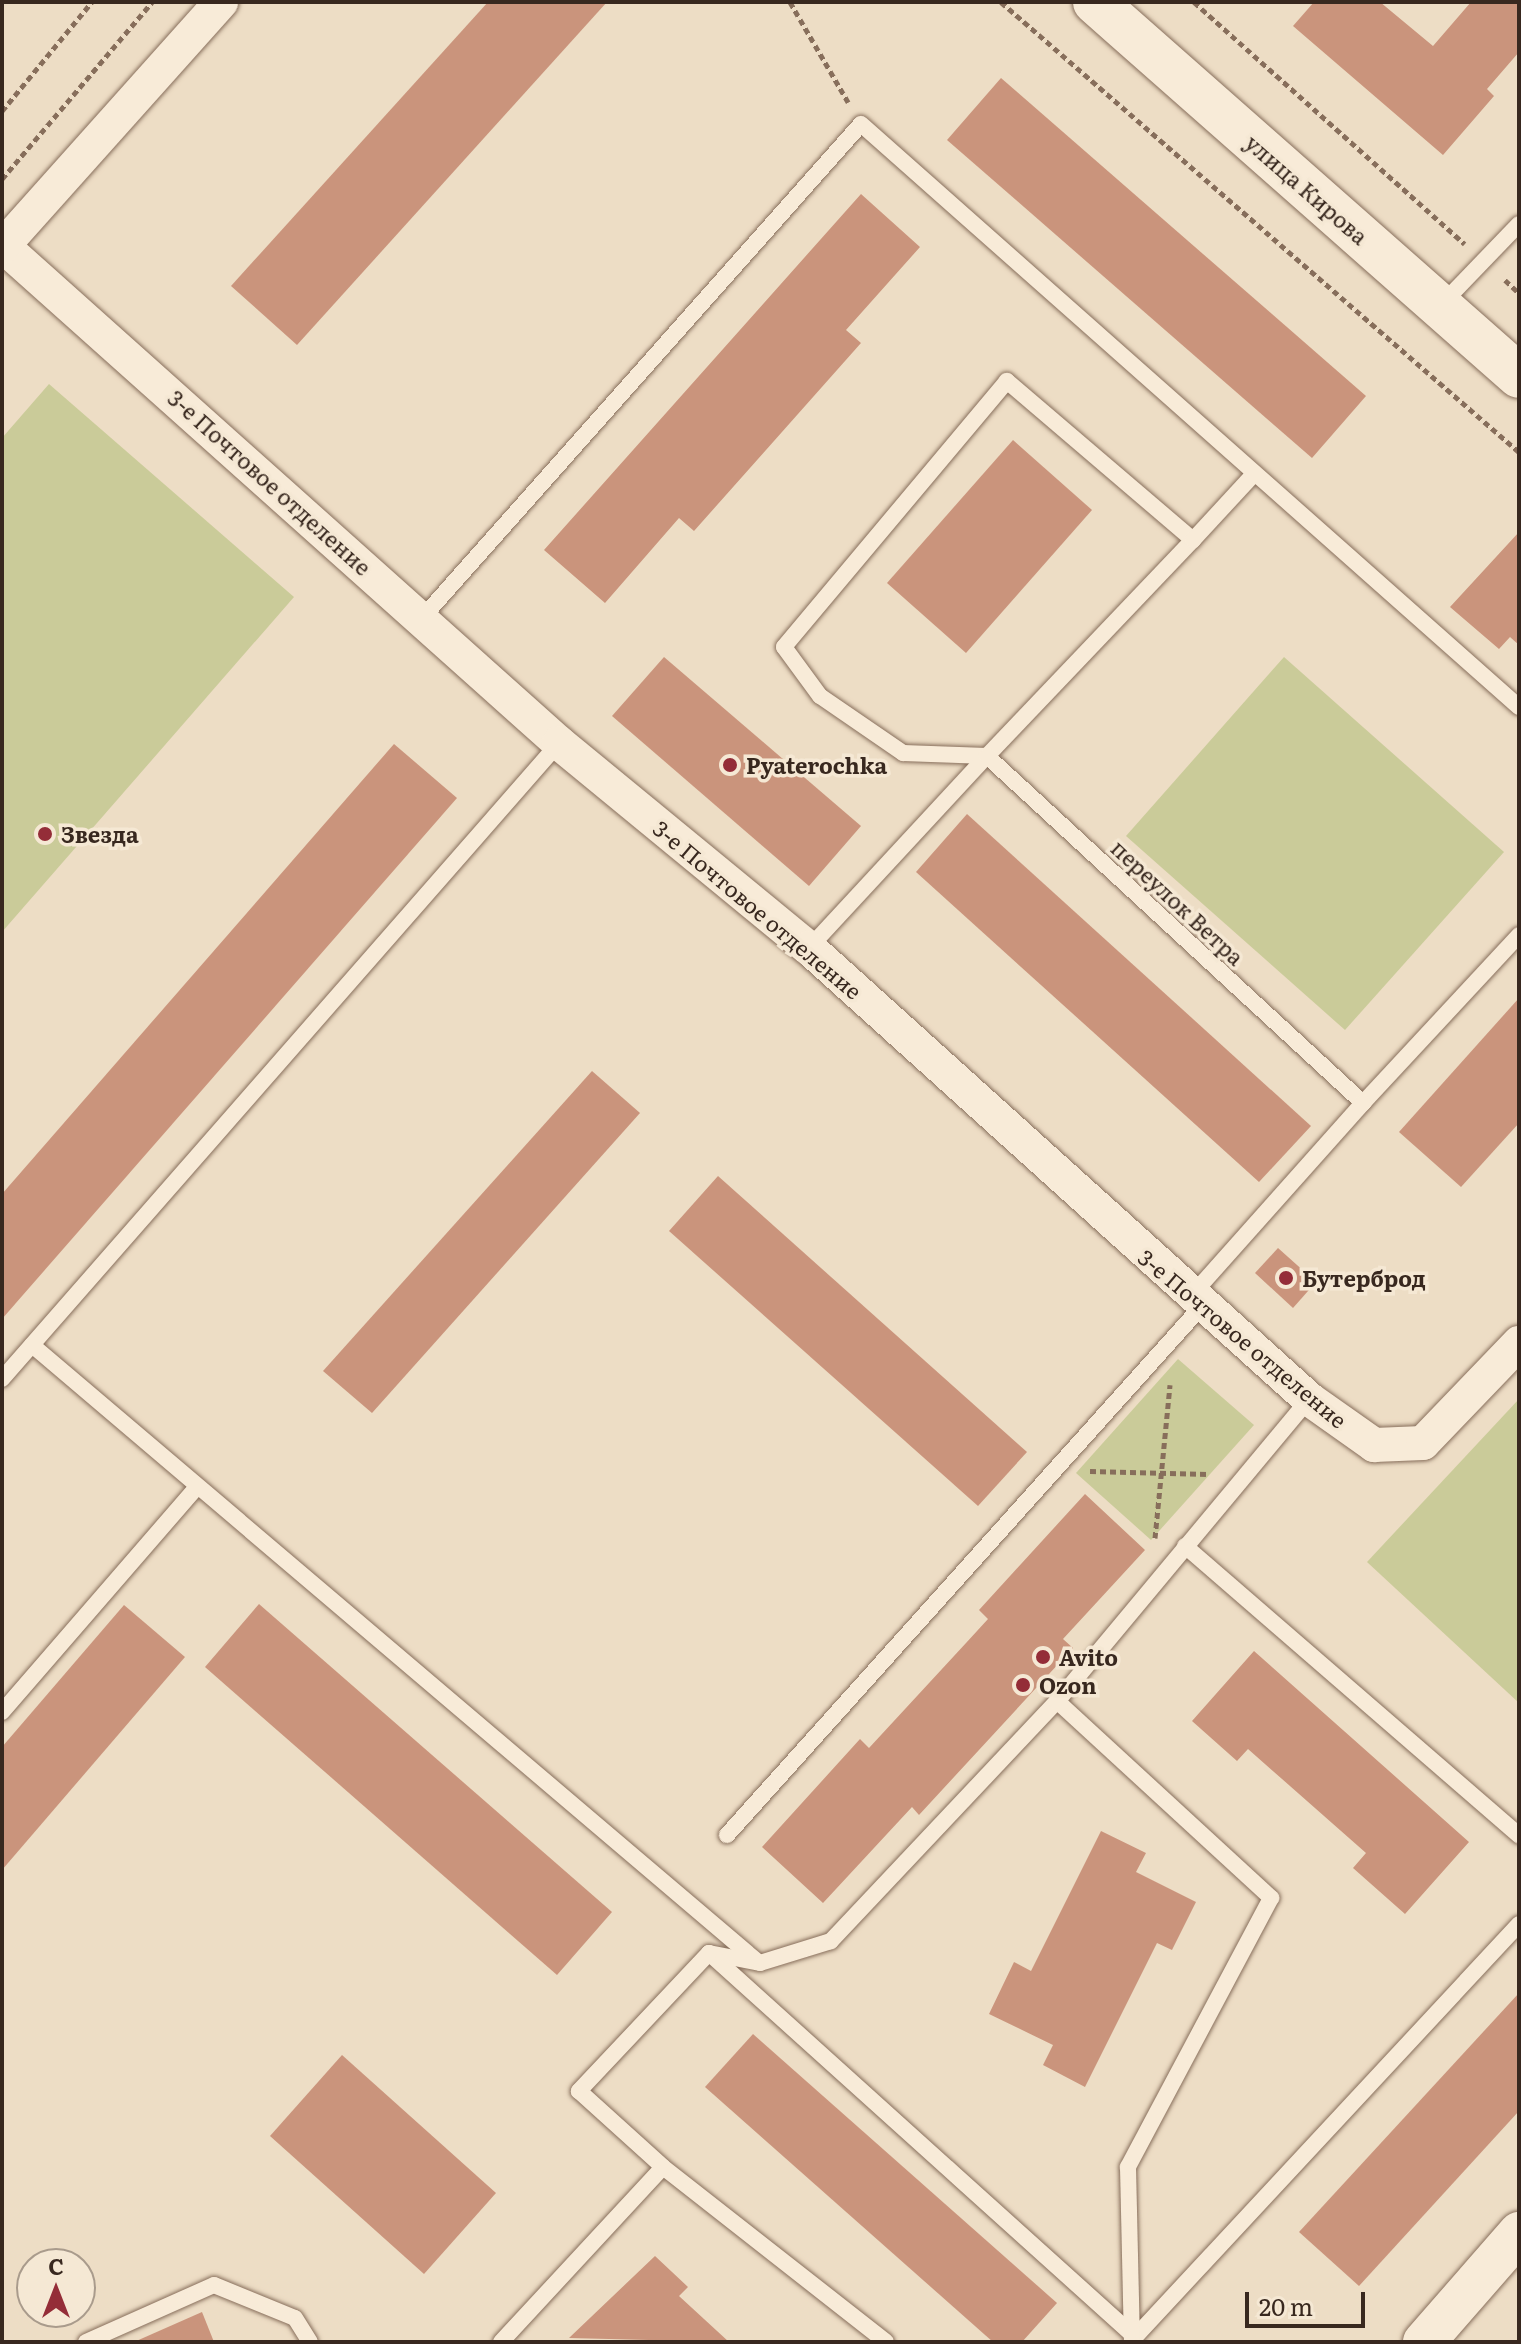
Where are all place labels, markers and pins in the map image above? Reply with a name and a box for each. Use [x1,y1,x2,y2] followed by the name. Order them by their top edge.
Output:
[746,752,887,778] place label: Pyaterochka
[721,756,739,774] marker: Pyaterochka
[61,821,139,847] place label: Звезда
[36,825,54,843] marker: Звезда
[1302,1265,1426,1291] place label: Бутерброд
[1277,1269,1295,1287] marker: Бутерброд
[1059,1644,1118,1670] place label: Avito
[1034,1648,1052,1666] marker: Avito
[1039,1672,1096,1698] place label: Ozon
[1014,1676,1032,1694] marker: Ozon

